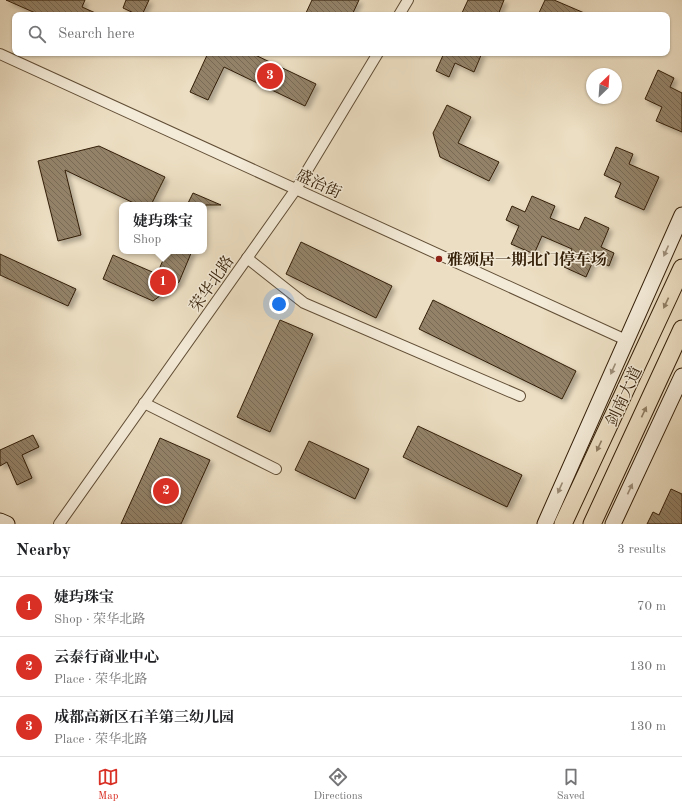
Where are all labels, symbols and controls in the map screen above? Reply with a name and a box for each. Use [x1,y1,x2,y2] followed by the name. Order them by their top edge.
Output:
[12,12,670,56] search box
[26,23,48,45] icon: search
[58,27,135,42] text: Search here
[257,61,283,91] pin: 3
[586,68,622,104] north arrow
[293,166,344,202] street label: 盛治街
[119,202,207,254] popup
[133,215,193,230] text: 婕玙珠宝
[133,233,161,246] text: Shop
[663,245,669,256] one-way arrow
[447,250,607,269] place label: 雅颂居一期北门停车场
[186,252,238,315] street label: 荣华北路
[434,254,444,264] marker: 雅颂居一期北门停车场
[150,267,176,297] pin: 1
[269,294,289,314] your location
[663,297,669,309] one-way arrow
[602,364,646,429] street label: 剑南大道
[610,364,616,375] one-way arrow
[641,407,647,418] one-way arrow
[596,441,602,452] one-way arrow
[153,476,179,506] pin: 2
[557,483,563,495] one-way arrow
[627,483,633,494] one-way arrow
[16,542,71,559] text: Nearby
[617,543,666,556] text: 3 results
[54,591,114,606] text: 婕玙珠宝
[25,600,33,613] text: 1
[637,600,666,613] text: 70 m
[54,613,145,626] text: Shop · 荣华北路
[54,651,159,666] text: 云泰行商业中心
[25,660,33,673] text: 2
[629,660,666,673] text: 130 m
[54,673,147,686] text: Place · 荣华北路
[54,711,234,726] text: 成都高新区石羊第三幼儿园
[25,720,33,733] text: 3
[629,720,666,733] text: 130 m
[54,733,147,746] text: Place · 荣华北路
[97,766,119,804] tab: Map
[314,766,362,804] tab: Directions
[557,766,585,804] tab: Saved

